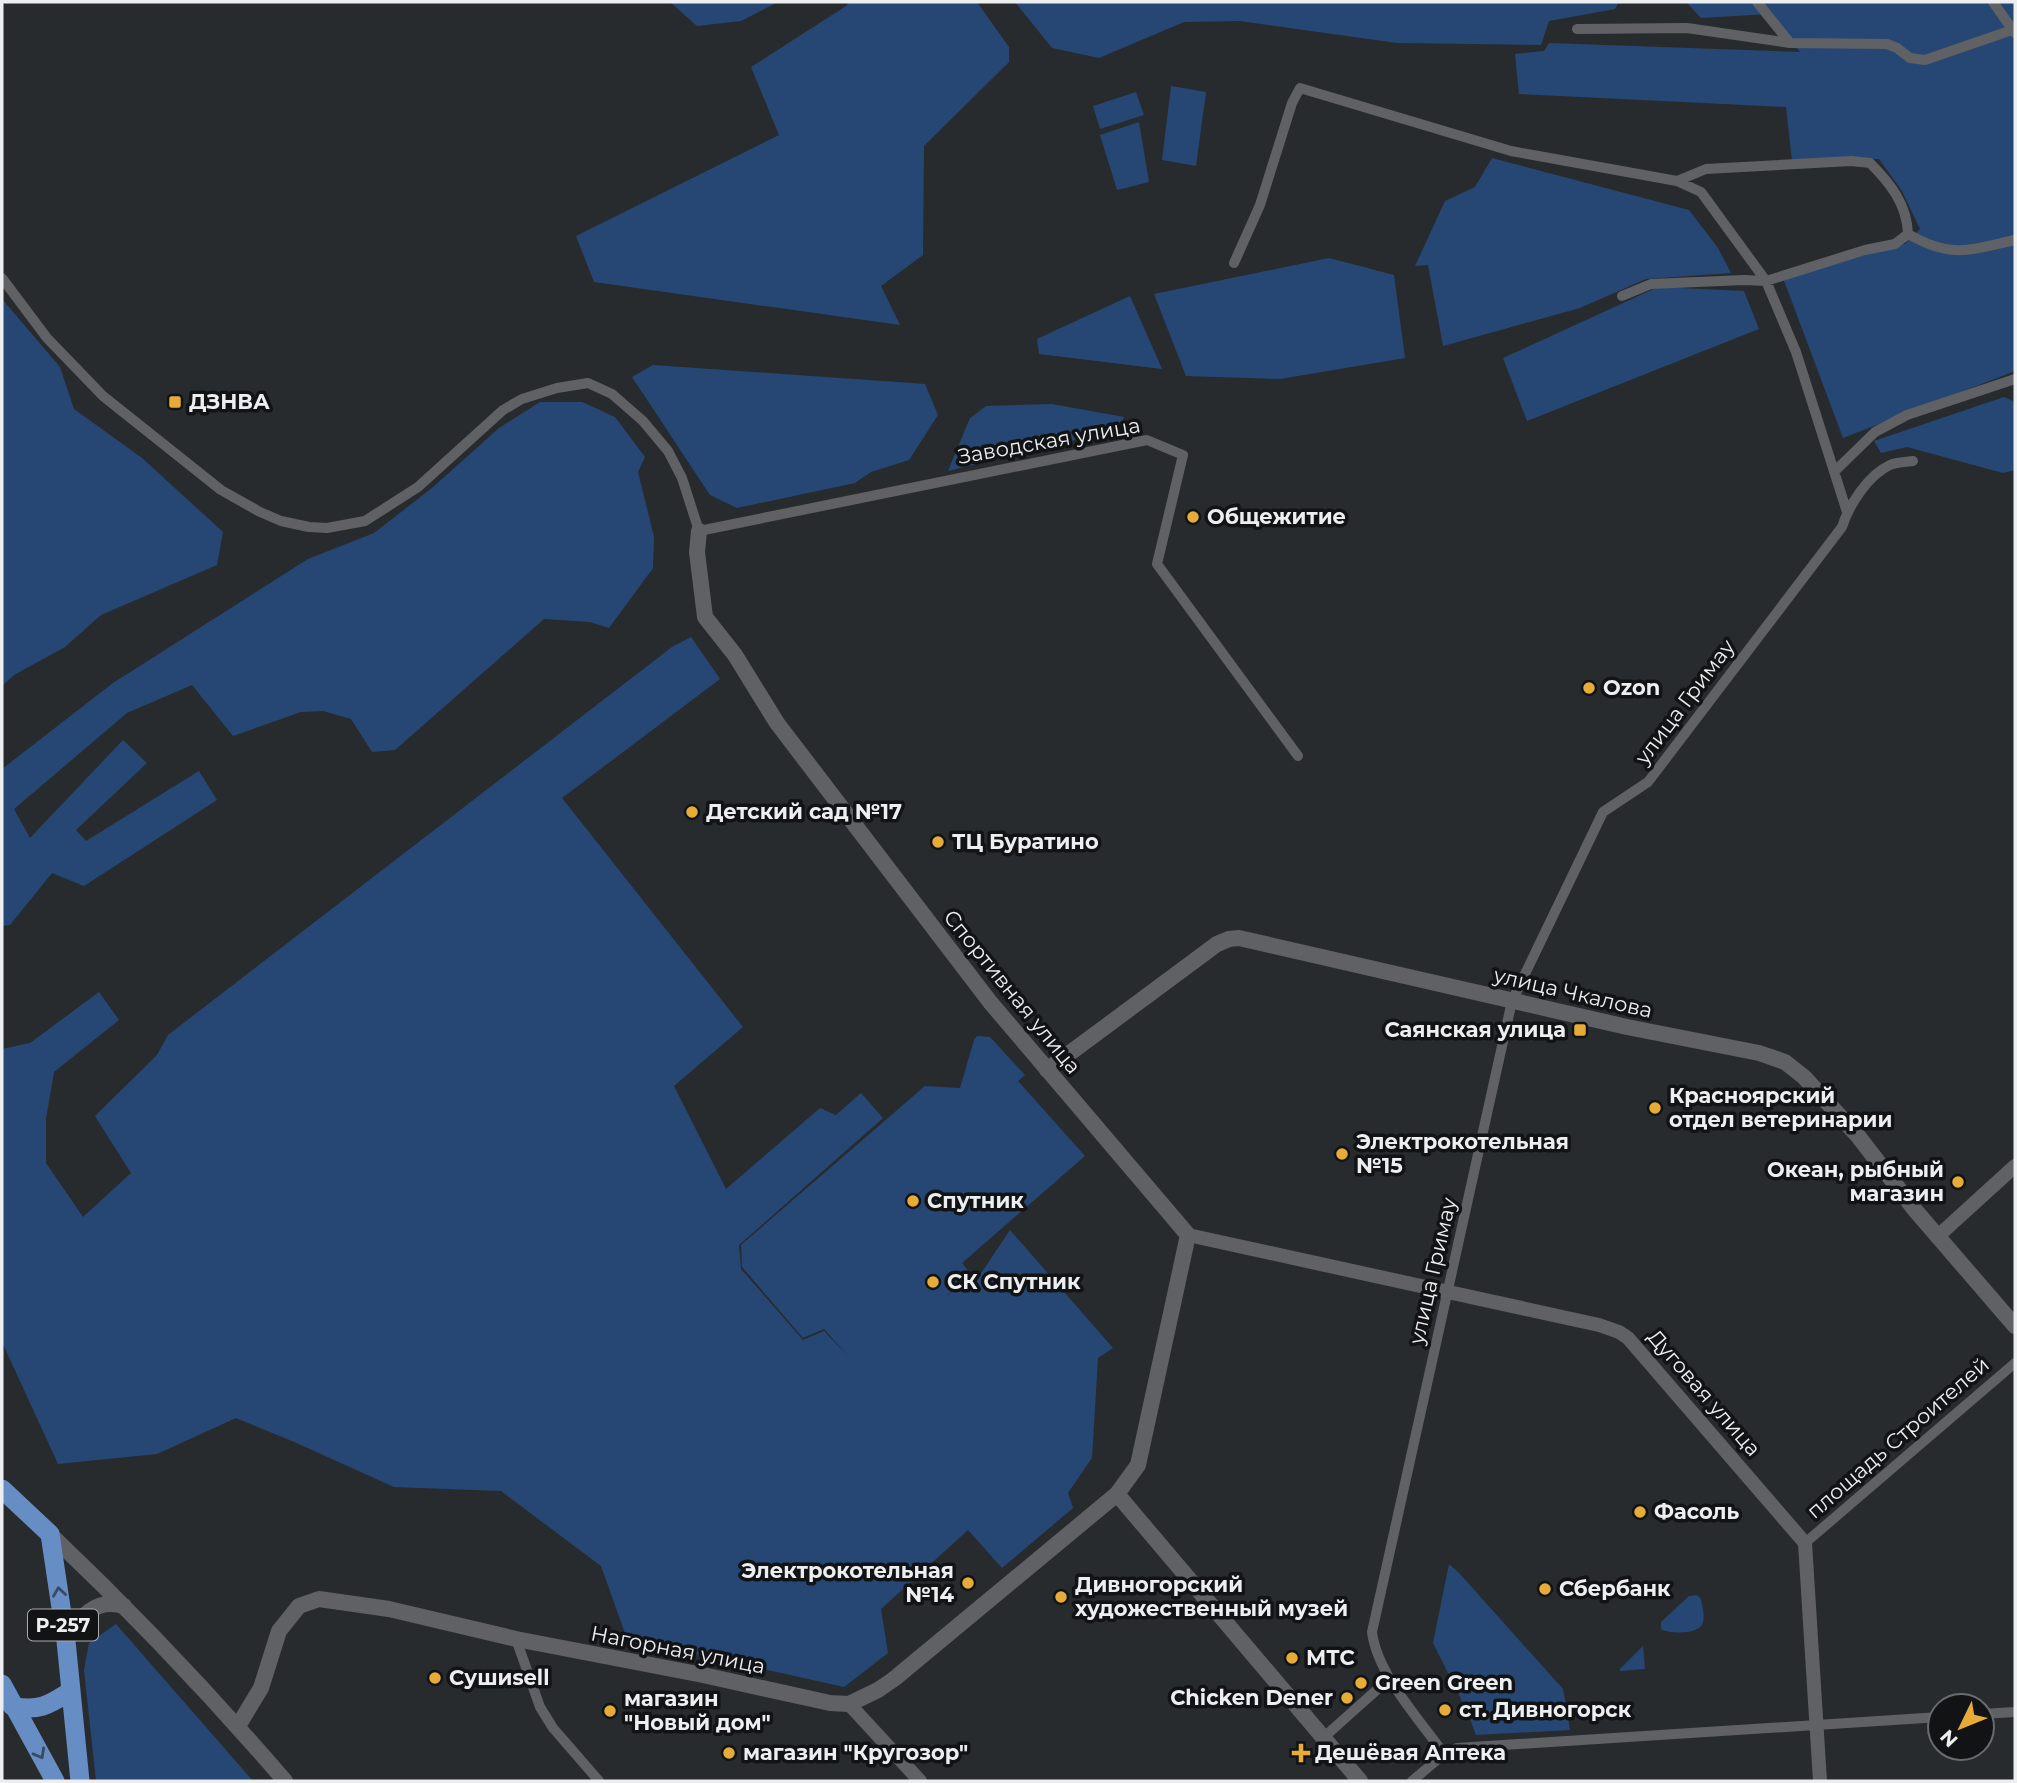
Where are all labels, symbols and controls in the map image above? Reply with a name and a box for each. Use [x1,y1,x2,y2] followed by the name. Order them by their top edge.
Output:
[189,389,270,414] place label: ДЗНВА
[167,394,183,410] marker: ДЗНВА
[956,412,1142,469] street label: Заводская улица
[1207,504,1346,529] place label: Общежитие
[1185,509,1201,525] marker: Общежитие
[1629,634,1740,770] street label: улица Гримау
[1603,675,1660,700] place label: Ozon
[1581,680,1597,696] marker: Ozon
[706,799,902,824] place label: Детский сад №17
[684,804,700,820] marker: Детский сад №17
[952,829,1099,854] place label: ТЦ Буратино
[930,834,946,850] marker: ТЦ Буратино
[939,905,1086,1079] street label: Спортивная улица
[1490,962,1655,1023] street label: улица Чкалова
[1384,1017,1566,1042] place label: Саянская улица
[1572,1022,1588,1038] marker: Саянская улица
[1669,1083,1892,1132] place label: Красноярский отдел ветеринарии
[1647,1100,1663,1116] marker: Красноярский отдел ветеринарии
[1356,1129,1569,1178] place label: Электрокотельная №15
[1334,1146,1350,1162] marker: Электрокотельная №15
[1767,1157,1944,1206] place label: Океан, рыбный магазин
[1950,1174,1966,1190] marker: Океан, рыбный магазин
[927,1188,1024,1213] place label: Спутник
[905,1193,921,1209] marker: Спутник
[1403,1195,1462,1348] street label: улица Гримау
[947,1269,1081,1294] place label: СК Спутник
[925,1274,941,1290] marker: СК Спутник
[1643,1324,1766,1461] street label: Дуговая улица
[1801,1352,1994,1524] street label: площадь Строителей
[1654,1499,1739,1524] place label: Фасоль
[1632,1504,1648,1520] marker: Фасоль
[741,1558,955,1607] place label: Электрокотельная №14
[1075,1572,1348,1621] place label: Дивногорский художественный музей
[960,1575,976,1591] marker: Электрокотельная №14
[1559,1576,1671,1601] place label: Сбербанк
[1537,1581,1553,1597] marker: Сбербанк
[51,1586,66,1598] one-way arrow
[1053,1589,1069,1605] marker: Дивногорский художественный музей
[28,1610,98,1640] road number: Р-257
[589,1620,767,1679] street label: Нагорная улица
[1306,1645,1355,1670] place label: МТС
[1284,1650,1300,1666] marker: МТС
[449,1665,550,1690] place label: Сушиsell
[427,1670,443,1686] marker: Сушиsell
[1375,1670,1513,1695] place label: Green Green
[1353,1675,1369,1691] marker: Green Green
[1170,1685,1333,1710] place label: Chicken Dener
[624,1686,771,1735] place label: магазин "Новый дом"
[1339,1690,1355,1706] marker: Chicken Dener
[1926,1692,1996,1762] north arrow
[1459,1697,1632,1722] place label: ст. Дивногорск
[1437,1702,1453,1718] marker: ст. Дивногорск
[602,1703,618,1719] marker: магазин "Новый дом"
[1935,1725,1963,1752] text: N
[743,1740,968,1765] place label: магазин "Кругозор"
[1315,1740,1506,1765] place label: Дешёвая Аптека
[721,1745,737,1761] marker: магазин "Кругозор"
[1293,1745,1309,1761] marker: Дешёвая Аптека
[32,1747,45,1760] one-way arrow

